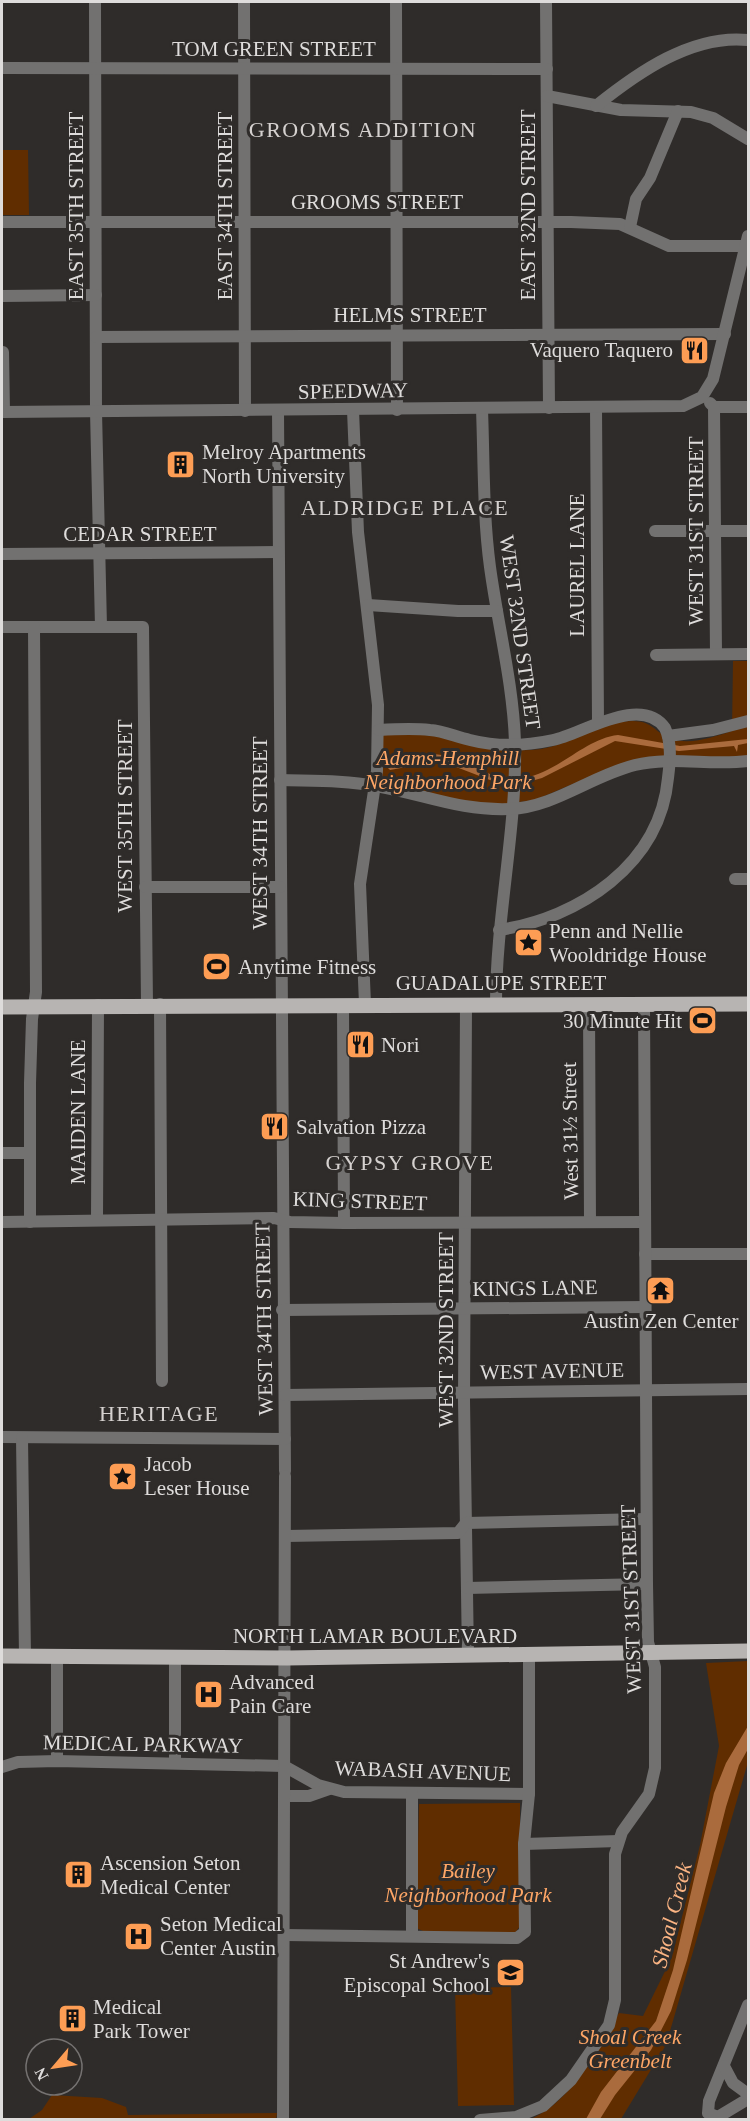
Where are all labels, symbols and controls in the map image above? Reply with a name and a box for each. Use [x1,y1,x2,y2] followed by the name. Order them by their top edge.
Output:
[172,37,376,61] street label: TOM GREEN STREET
[516,109,540,300] street label: EAST 32ND STREET
[64,112,88,300] street label: EAST 35TH STREET
[213,112,237,300] street label: EAST 34TH STREET
[249,117,477,142] district label: GROOMS ADDITION
[291,190,463,214] street label: GROOMS STREET
[333,303,487,327] street label: HELMS STREET
[678,334,710,366] restaurant icon: Vaquero Taquero
[530,338,673,362] place label: Vaquero Taquero
[298,378,408,404] street label: SPEEDWAY
[684,436,708,626] street label: WEST 31ST STREET
[202,440,366,488] place label: Melroy Apartments North University
[165,448,197,480] building icon: Melroy Apartments North University
[565,493,589,637] street label: LAUREL LANE
[301,495,509,520] district label: ALDRIDGE PLACE
[63,522,217,546] street label: CEDAR STREET
[495,533,546,731] street label: WEST 32ND STREET
[113,719,137,913] street label: WEST 35TH STREET
[248,736,272,930] street label: WEST 34TH STREET
[363,746,532,794] park label: Adams-Hemphill Neighborhood Park
[549,919,707,967] place label: Penn and Nellie Wooldridge House
[512,927,544,959] place icon: Penn and Nellie Wooldridge House
[201,951,233,983] sports icon: Anytime Fitness
[238,955,376,979] place label: Anytime Fitness
[396,971,606,995] street label: GUADALUPE STREET
[687,1005,719,1037] sports icon: 30 Minute Hit
[563,1009,682,1033] place label: 30 Minute Hit
[344,1029,376,1061] restaurant icon: Nori
[381,1033,420,1057] place label: Nori
[66,1039,90,1185] street label: MAIDEN LANE
[557,1062,583,1200] street label: West 31½ Street
[259,1111,291,1143] restaurant icon: Salvation Pizza
[296,1115,427,1139] place label: Salvation Pizza
[325,1150,495,1175] district label: GYPSY GROVE
[292,1187,428,1215] street label: KING STREET
[250,1222,278,1416] street label: WEST 34TH STREET
[434,1232,458,1428] street label: WEST 32ND STREET
[645,1274,677,1306] temple icon: Austin Zen Center
[472,1275,598,1301] street label: KINGS LANE
[583,1309,739,1333] place label: Austin Zen Center
[480,1358,624,1384] street label: WEST AVENUE
[99,1401,219,1426] district label: HERITAGE
[144,1452,250,1500] place label: Jacob Leser House
[107,1460,139,1492] place icon: Jacob Leser House
[616,1504,646,1694] street label: WEST 31ST STREET
[233,1624,517,1648] street label: NORTH LAMAR BOULEVARD
[229,1670,315,1718] place label: Advanced Pain Care
[192,1678,224,1710] hospital icon: Advanced Pain Care
[43,1730,243,1758] street label: MEDICAL PARKWAY
[334,1756,512,1786] street label: WABASH AVENUE
[100,1851,241,1899] place label: Ascension Seton Medical Center
[63,1859,95,1891] building icon: Ascension Seton Medical Center
[383,1859,552,1907] park label: Bailey Neighborhood Park
[646,1859,697,1970] water label: Shoal Creek
[160,1912,282,1960] place label: Seton Medical Center Austin
[123,1920,155,1952] hospital icon: Seton Medical Center Austin
[344,1949,490,1997] place label: St Andrew's Episcopal School
[495,1957,527,1989] school or university icon: St Andrew's Episcopal School
[93,1995,190,2043] place label: Medical Park Tower
[56,2003,88,2035] building icon: Medical Park Tower
[579,2025,682,2073] park label: Shoal Creek Greenbelt
[24,2037,84,2097] north arrow
[31,2064,52,2083] text: N

